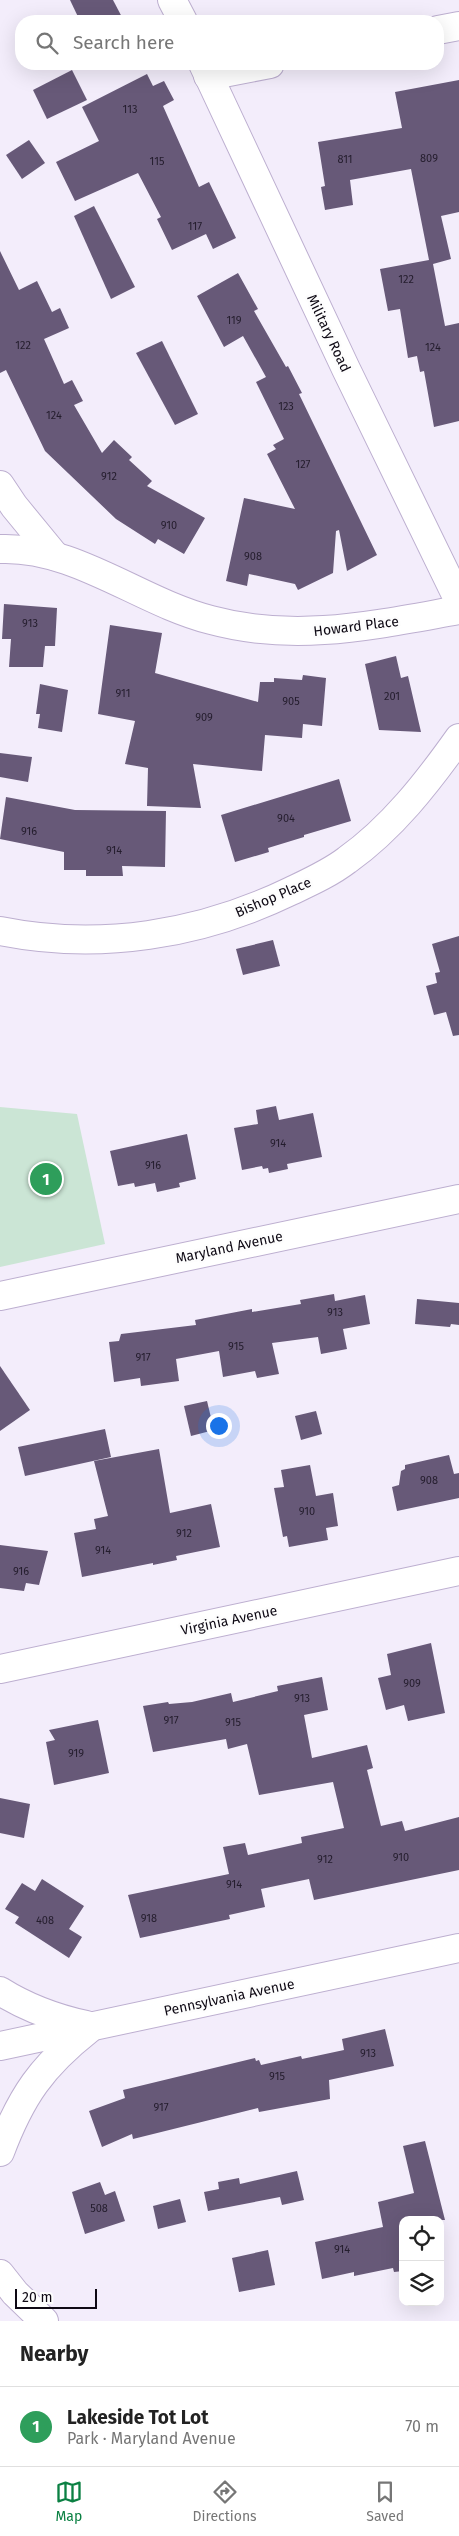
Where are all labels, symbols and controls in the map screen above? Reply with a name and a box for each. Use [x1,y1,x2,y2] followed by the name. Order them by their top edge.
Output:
[15,15,444,70] search box
[33,29,61,57] icon: search
[73,31,174,54] text: Search here
[123,103,137,116] house number: 113
[420,152,438,165] house number: 809
[337,153,353,166] house number: 811
[150,155,165,168] house number: 115
[188,220,202,233] house number: 117
[398,273,414,286] house number: 122
[303,292,354,375] street label: Military Road
[226,314,242,327] house number: 119
[15,339,31,352] house number: 122
[425,341,441,354] house number: 124
[278,400,294,413] house number: 123
[46,409,62,422] house number: 124
[296,458,311,471] house number: 127
[101,470,117,483] house number: 912
[161,519,177,532] house number: 910
[244,550,262,563] house number: 908
[312,613,400,640] street label: Howard Place
[22,617,38,630] house number: 913
[116,687,130,700] house number: 911
[384,690,400,703] house number: 201
[282,695,300,708] house number: 905
[195,711,213,724] house number: 909
[277,812,295,825] house number: 904
[21,825,37,838] house number: 916
[106,844,122,857] house number: 914
[233,874,314,921] street label: Bishop Place
[270,1137,286,1150] house number: 914
[145,1159,161,1172] house number: 916
[30,1160,62,1198] pin: 1
[174,1228,284,1267] street label: Maryland Avenue
[327,1306,343,1319] house number: 913
[228,1340,244,1353] house number: 915
[135,1351,151,1364] house number: 917
[206,1413,232,1439] your location
[420,1474,438,1487] house number: 908
[299,1505,315,1518] house number: 910
[176,1527,192,1540] house number: 912
[95,1544,111,1557] house number: 914
[13,1565,29,1578] house number: 916
[179,1602,279,1639] street label: Virginia Avenue
[403,1677,421,1690] house number: 909
[294,1692,310,1705] house number: 913
[163,1714,179,1727] house number: 917
[225,1716,241,1729] house number: 915
[68,1747,84,1760] house number: 919
[393,1851,409,1864] house number: 910
[317,1853,333,1866] house number: 912
[226,1878,242,1891] house number: 914
[141,1912,157,1925] house number: 918
[36,1914,54,1927] house number: 408
[162,1975,296,2020] street label: Pennsylvania Avenue
[360,2047,376,2060] house number: 913
[269,2070,285,2083] house number: 915
[153,2101,169,2114] house number: 917
[90,2202,108,2215] house number: 508
[399,2216,444,2306] map controls
[399,2216,444,2261] button: locate
[334,2243,350,2256] house number: 914
[399,2261,444,2306] button: layers
[15,2286,98,2309] scale bar
[22,2289,52,2306] text: 20 m
[20,2341,88,2367] text: Nearby
[67,2406,208,2429] text: Lakeside Tot Lot
[32,2417,40,2436] text: 1
[405,2417,439,2436] text: 70 m
[67,2429,236,2448] text: Park · Maryland Avenue
[55,2478,83,2525] tab: Map
[192,2478,257,2525] tab: Directions
[366,2478,404,2525] tab: Saved

